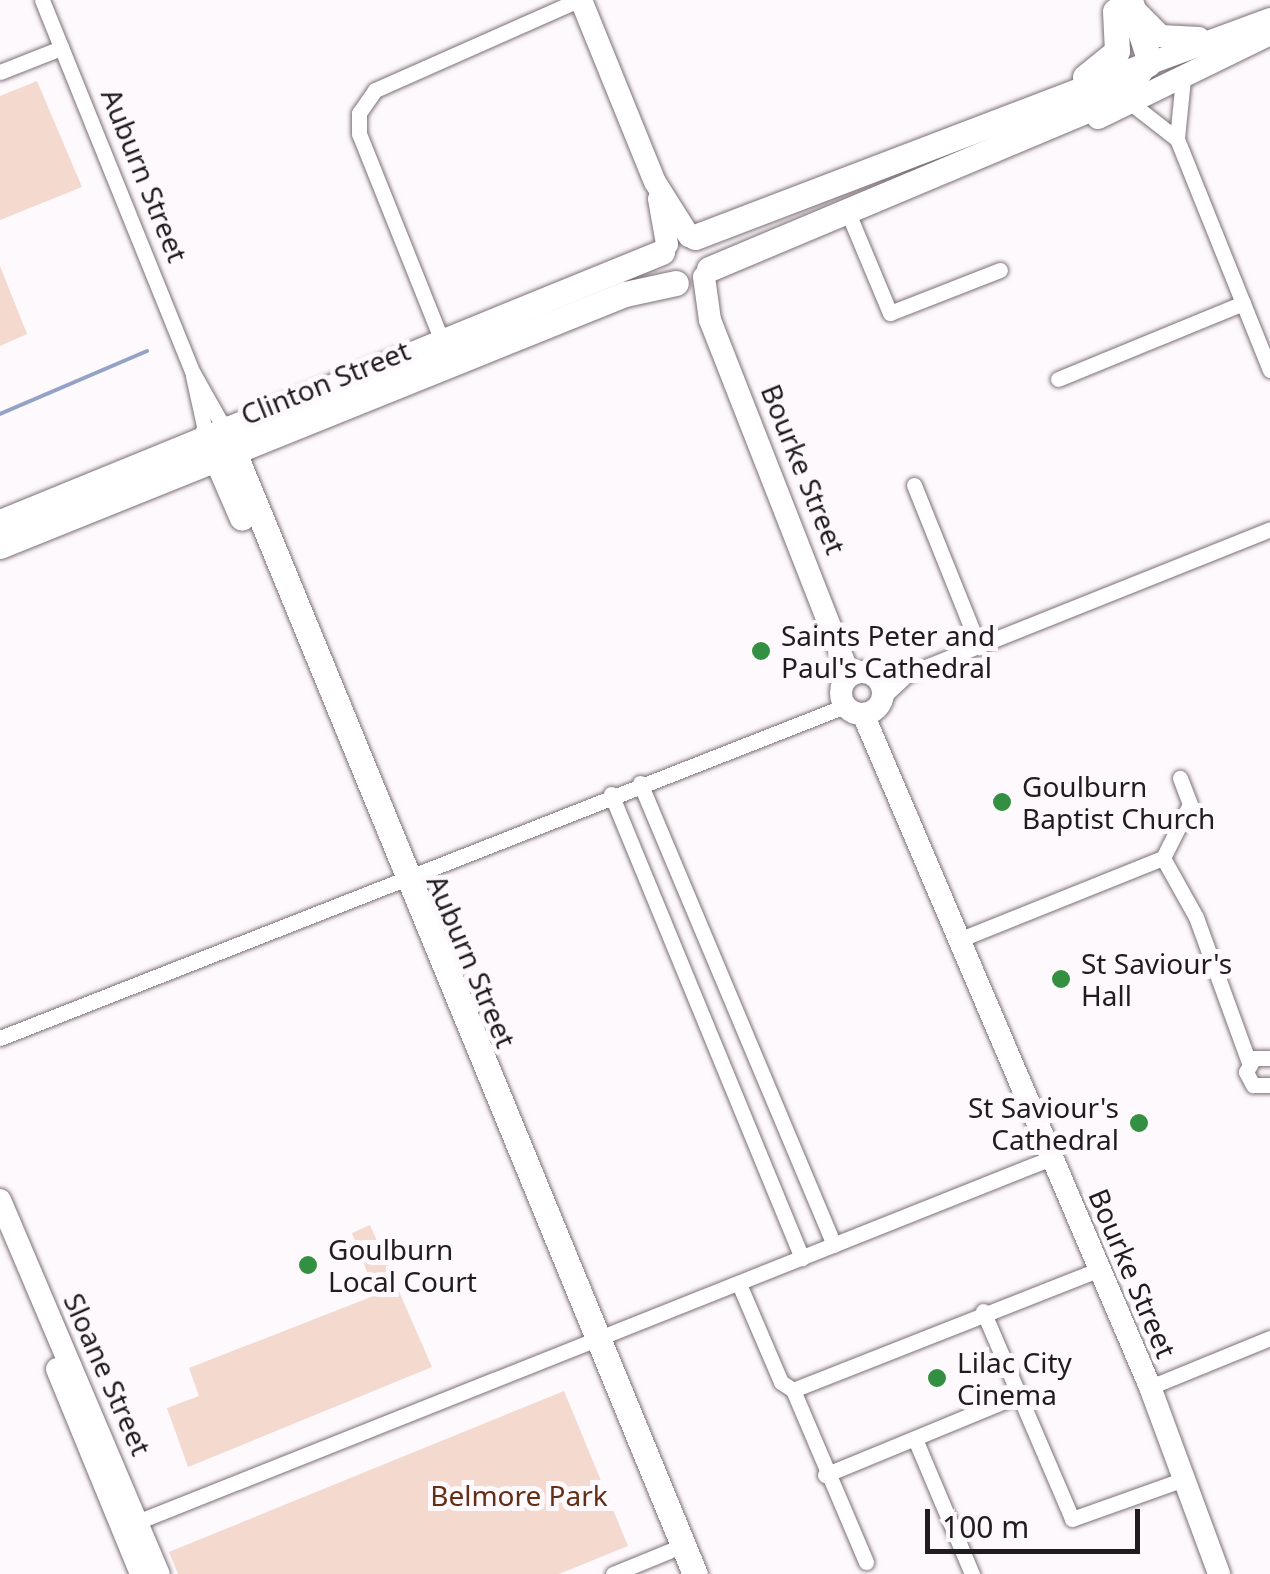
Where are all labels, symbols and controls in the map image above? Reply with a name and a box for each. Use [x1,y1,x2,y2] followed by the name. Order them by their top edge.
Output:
[95,83,195,267] street label: Auburn Street
[236,333,414,431] street label: Clinton Street
[755,379,853,559] street label: Bourke Street
[781,618,995,684] place label: Saints Peter and Paul's Cathedral
[750,640,772,662] marker: Saints Peter and Paul's Cathedral
[1022,769,1215,835] place label: Goulburn Baptist Church
[991,791,1013,813] marker: Goulburn Baptist Church
[421,870,523,1052] street label: Auburn Street
[1081,946,1232,1012] place label: St Saviour's Hall
[1050,968,1072,990] marker: St Saviour's Hall
[968,1090,1119,1156] place label: St Saviour's Cathedral
[1128,1112,1150,1134] marker: St Saviour's Cathedral
[1082,1183,1184,1363] street label: Bourke Street
[328,1232,477,1298] place label: Goulburn Local Court
[297,1254,319,1276] marker: Goulburn Local Court
[57,1288,159,1460] street label: Sloane Street
[957,1345,1072,1411] place label: Lilac City Cinema
[926,1367,948,1389] marker: Lilac City Cinema
[430,1478,608,1512] park label: Belmore Park
[930,1489,1145,1551] scale bar
[942,1506,1029,1547] text: 100 m

